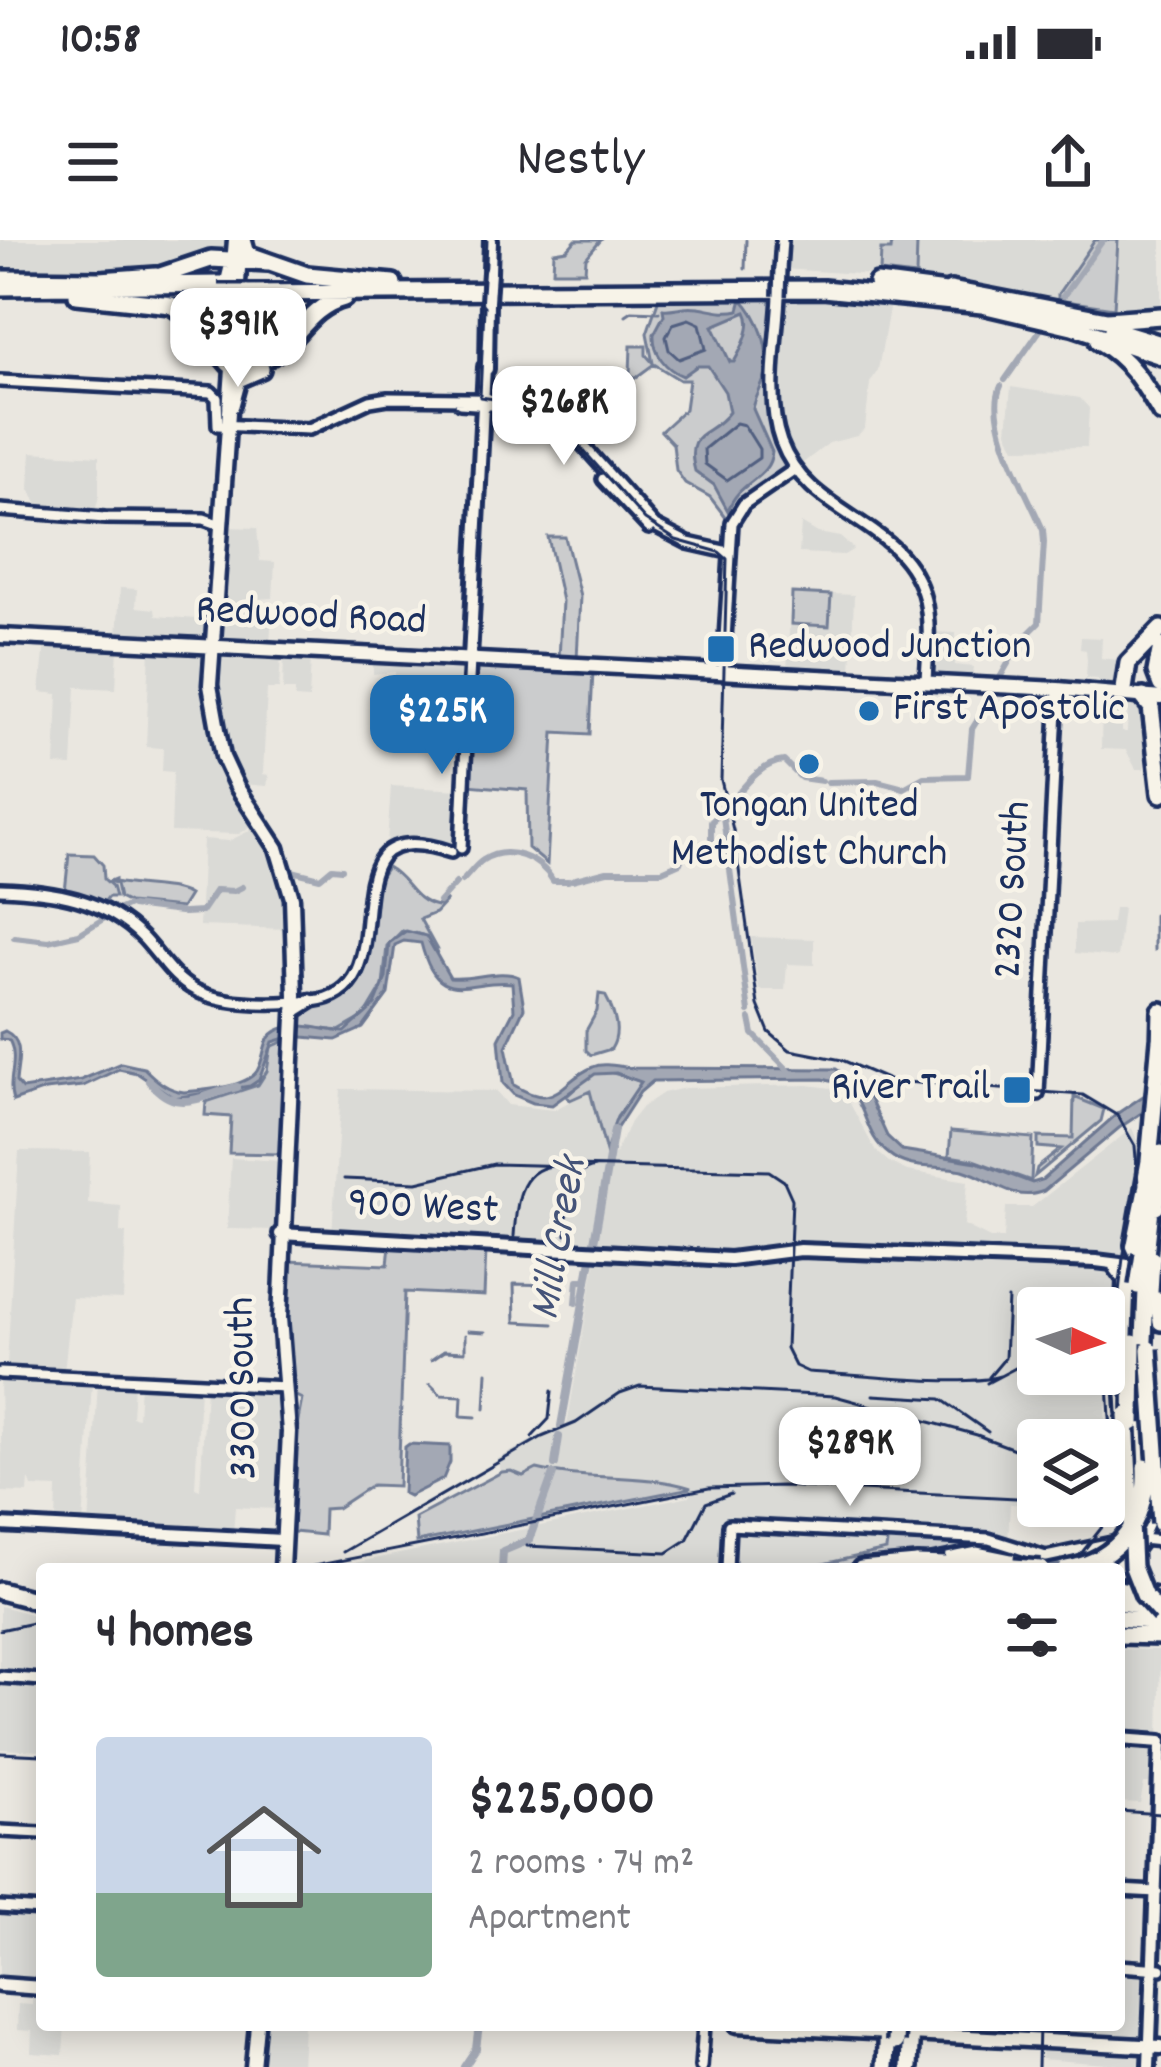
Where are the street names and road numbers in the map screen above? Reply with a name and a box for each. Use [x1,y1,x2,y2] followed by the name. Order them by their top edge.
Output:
[194,582,428,654] street label: Redwood Road
[980,800,1050,980] street label: 2320 South
[346,1175,500,1243] street label: 900 West
[213,1296,277,1480] street label: 3300 South

